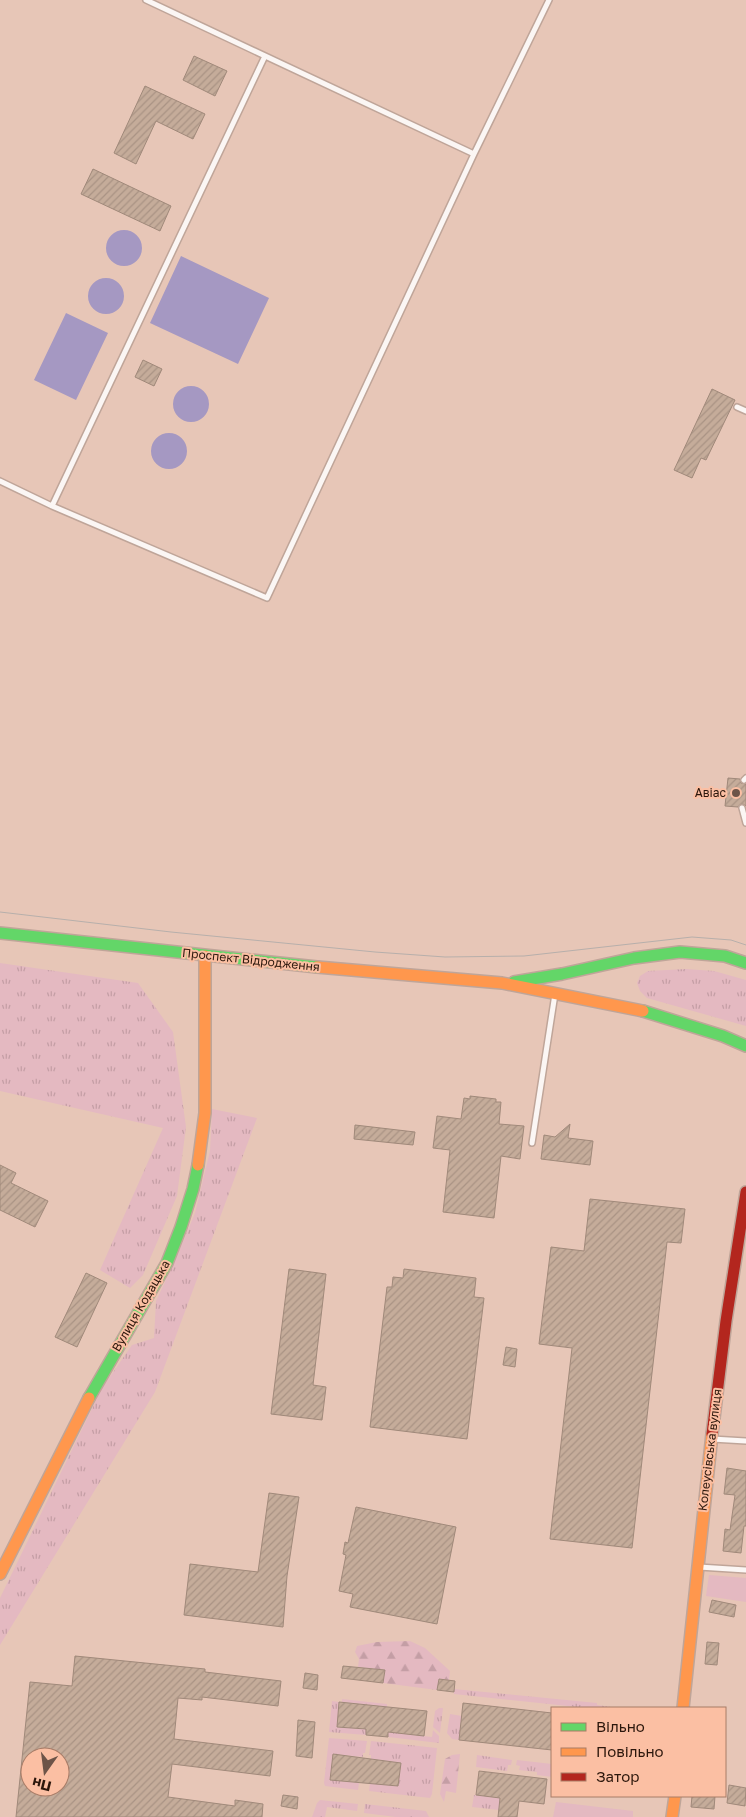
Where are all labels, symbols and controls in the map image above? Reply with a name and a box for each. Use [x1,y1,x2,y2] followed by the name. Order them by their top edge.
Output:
[695,785,726,800] place label: Авіас
[730,787,742,799] marker: Авіас
[182,945,321,974] street label: Проспект Відродження
[108,1257,173,1354] street label: Вулиця Кодацька
[695,1388,724,1512] street label: Колеусівська вулиця
[551,1707,726,1797] legend
[596,1717,645,1735] text: Вільно
[596,1742,664,1760] text: Повільно
[20,1747,70,1797] north arrow
[596,1767,639,1785] text: Затор
[30,1775,53,1796] text: Пн

